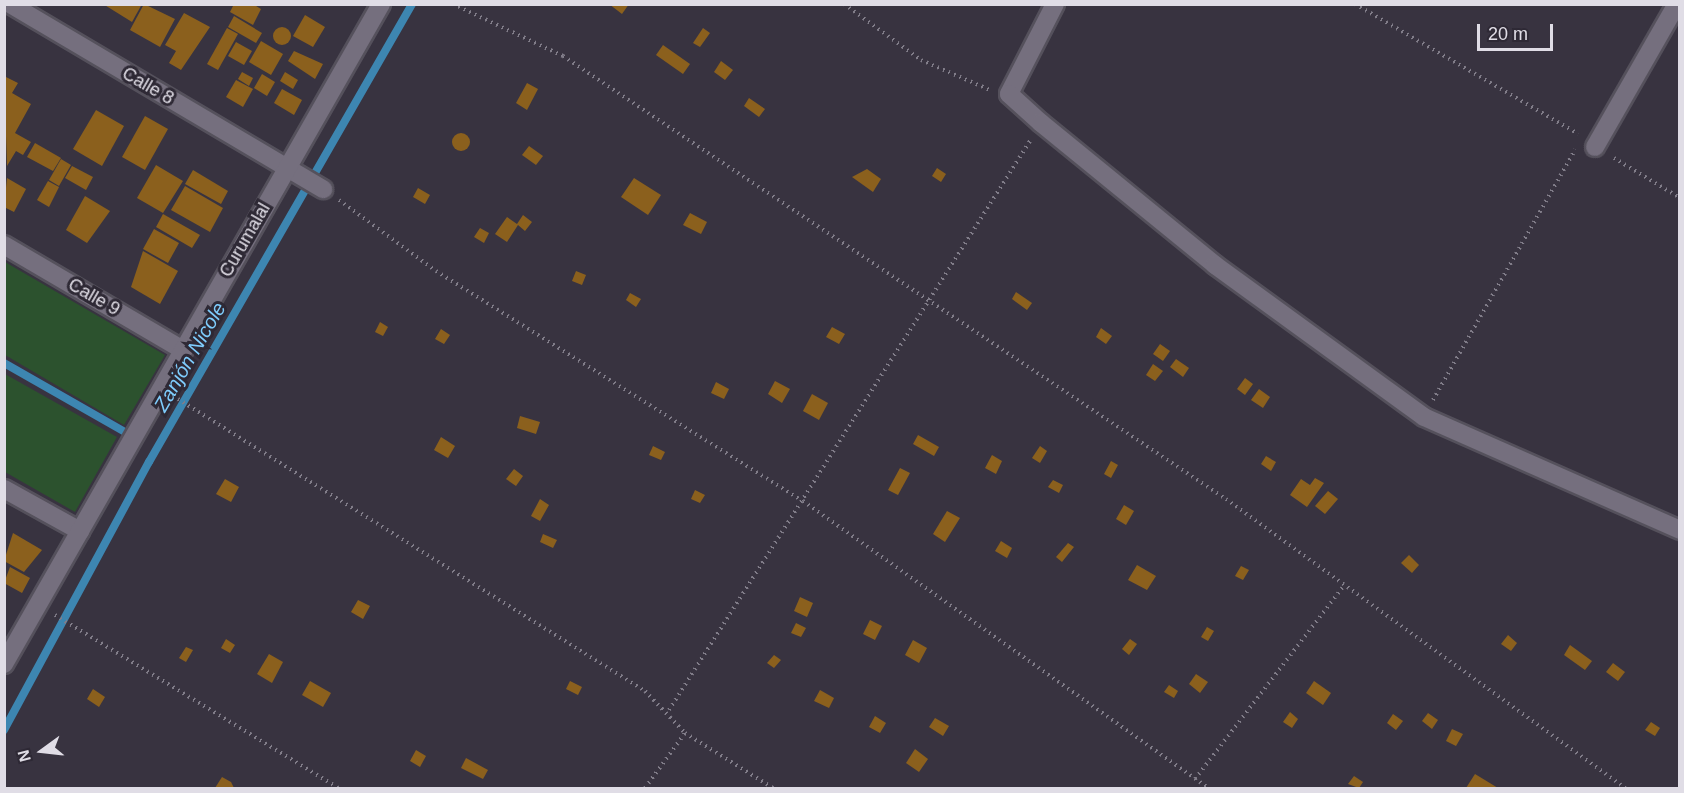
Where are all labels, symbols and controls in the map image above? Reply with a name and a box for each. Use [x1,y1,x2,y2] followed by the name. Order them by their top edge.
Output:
[1480,12,1556,50] scale bar
[1488,24,1528,44] text: 20 m
[118,63,178,109] street label: Calle 8
[215,199,275,281] street label: Curumalal
[64,274,124,320] street label: Calle 9
[149,298,231,416] water label: Zanjón Nicole
[12,721,72,781] north arrow
[14,748,34,764] text: N

